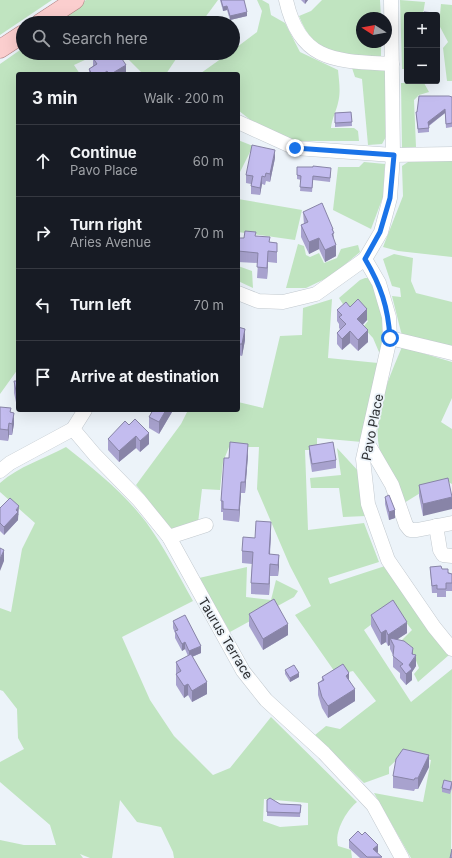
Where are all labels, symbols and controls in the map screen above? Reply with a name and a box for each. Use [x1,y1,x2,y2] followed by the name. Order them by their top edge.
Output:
[356,12,392,48] north arrow
[404,12,440,84] map controls
[404,12,440,48] button: +
[16,16,240,60] search box
[30,27,52,49] icon: search
[62,29,148,48] text: Search here
[404,48,440,84] button: −
[32,88,78,108] text: 3 min
[144,90,224,106] text: Walk · 200 m
[286,139,304,157] route end
[70,143,137,162] text: Continue
[32,150,54,172] icon: ahead
[193,153,224,169] text: 60 m
[70,162,138,178] text: Pavo Place
[70,215,142,234] text: Turn right
[32,222,54,244] icon: right
[194,225,224,241] text: 70 m
[70,234,151,250] text: Aries Avenue
[32,294,54,316] icon: left
[70,295,131,314] text: Turn left
[194,297,224,313] text: 70 m
[381,329,399,347] route start
[32,366,54,388] icon: arrive
[70,367,219,386] text: Arrive at destination
[358,392,386,462] street label: Pavo Place
[195,594,257,682] street label: Taurus Terrace

